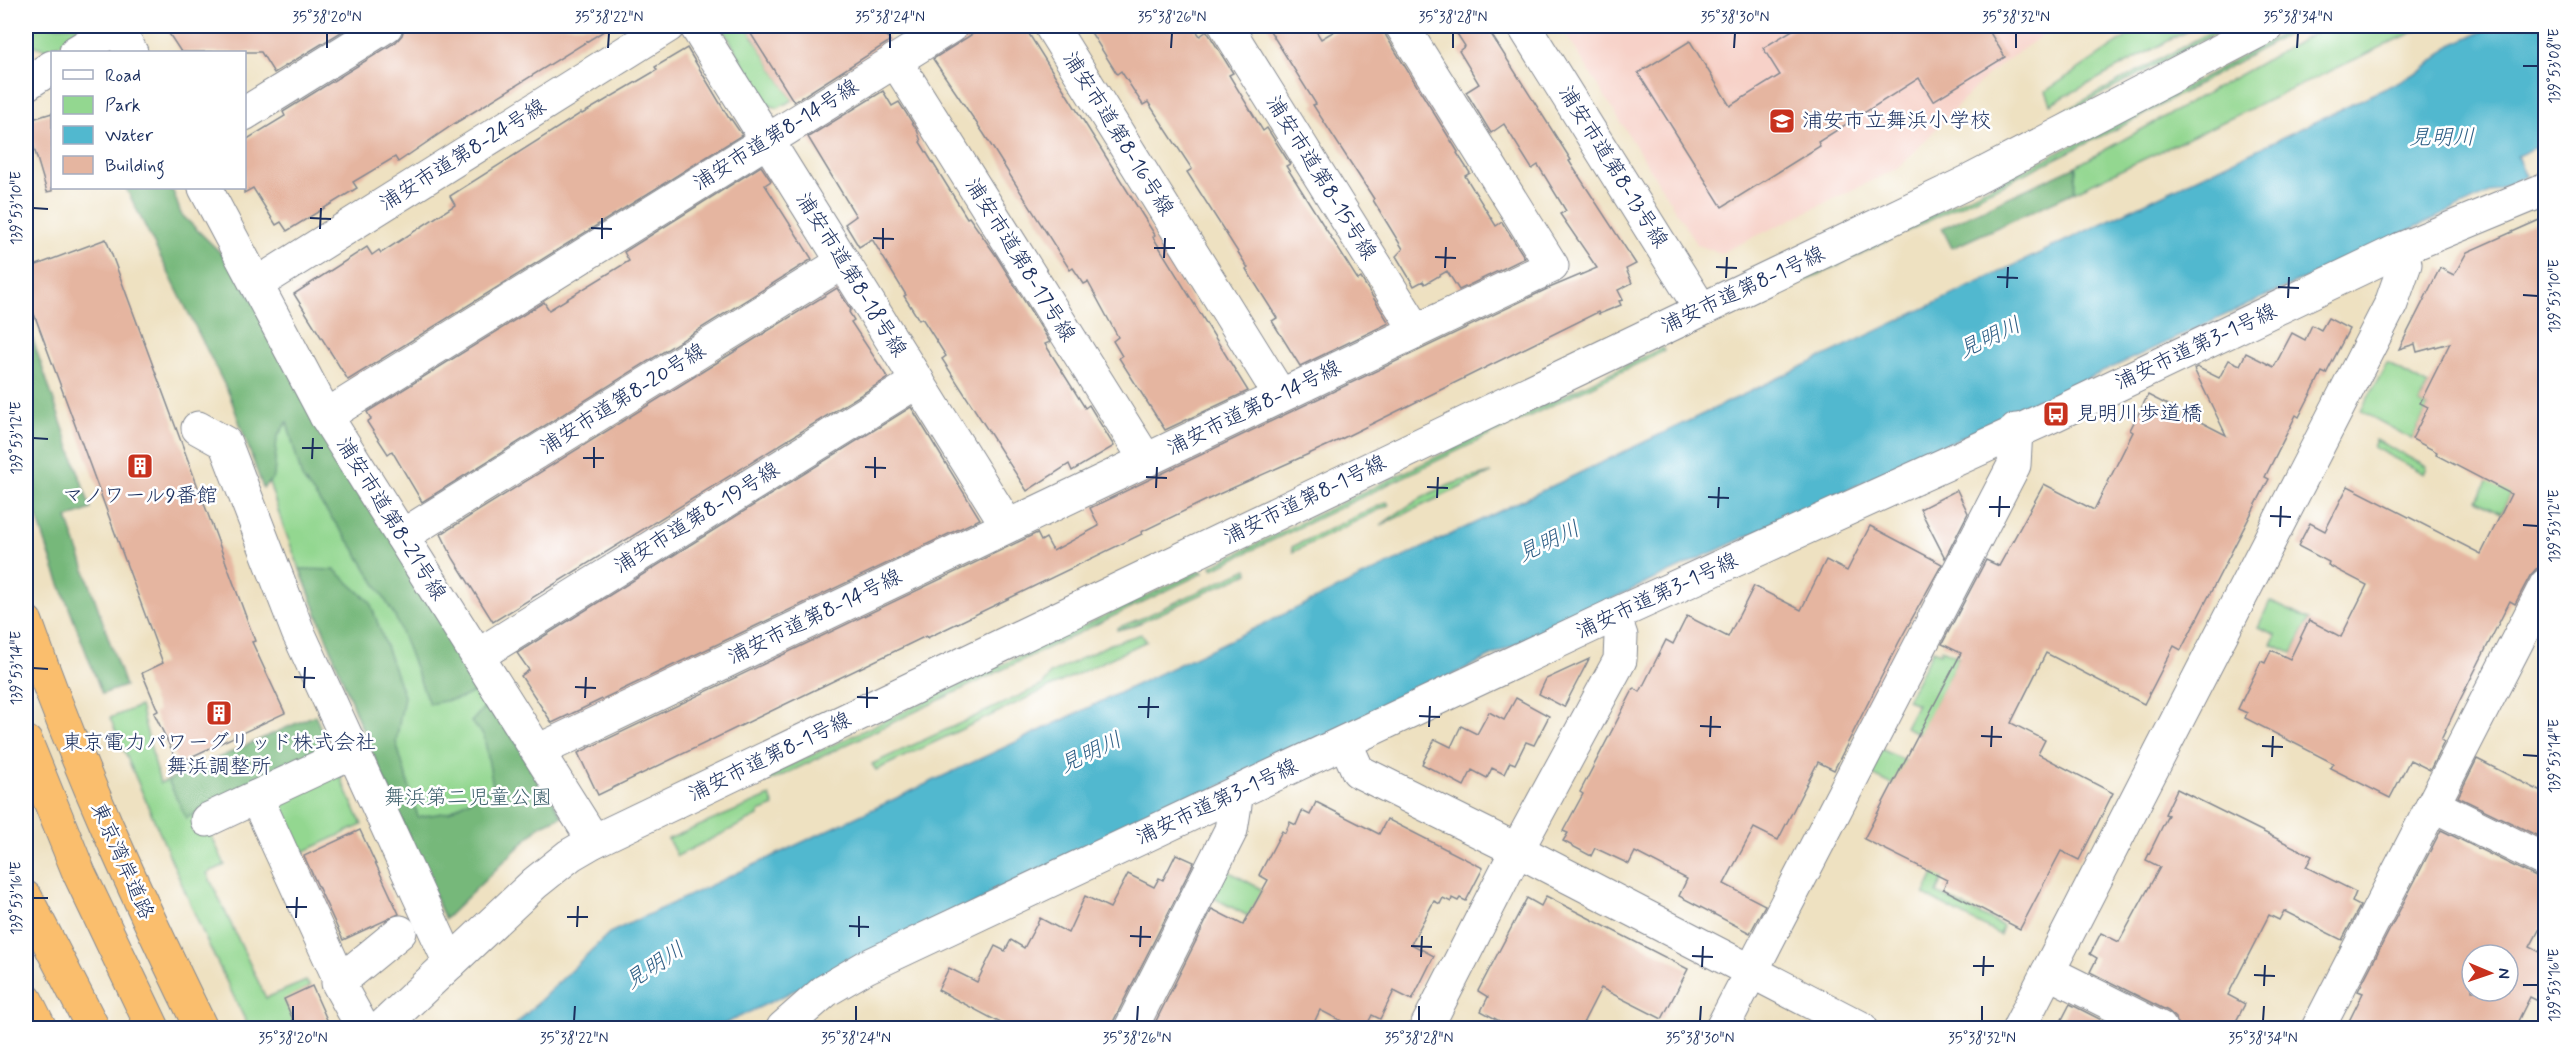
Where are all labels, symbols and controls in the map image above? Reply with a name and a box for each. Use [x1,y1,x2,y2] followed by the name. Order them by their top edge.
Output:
[292,8,362,28] text: 35°38'20"N
[575,8,643,28] text: 35°38'22"N
[855,8,925,28] text: 35°38'24"N
[1137,8,1207,28] text: 35°38'26"N
[1418,8,1488,28] text: 35°38'28"N
[1701,8,1769,28] text: 35°38'30"N
[1982,8,2050,28] text: 35°38'32"N
[2263,8,2333,28] text: 35°38'34"N
[2545,28,2565,104] text: 139°53'08"E
[1056,46,1180,222] street label: 浦安市道第8-16号線
[51,51,246,189] legend
[105,64,141,88] text: Road
[688,73,864,197] street label: 浦安市道第8-14号線
[1552,80,1674,254] street label: 浦安市道第8-13号線
[1259,91,1383,265] street label: 浦安市道第8-15号線
[374,92,552,218] street label: 浦安市道第8-24号線
[105,94,141,118] text: Park
[1767,106,1797,136] school or university icon: 浦安市立舞浜小学校
[1802,107,1991,135] place label: 浦安市立舞浜小学校
[105,124,154,148] text: Water
[2409,124,2475,152] water label: 見明川
[105,154,165,180] text: Building
[7,171,27,245] text: 139°53'10"E
[958,173,1082,347] street label: 浦安市道第8-17号線
[789,187,913,363] street label: 浦安市道第8-18号線
[1657,240,1829,340] street label: 浦安市道第8-1号線
[2545,259,2565,333] text: 139°53'10"E
[2111,297,2281,397] street label: 浦安市道第3-1号線
[1954,311,2026,365] water label: 見明川
[535,337,711,461] street label: 浦安市道第8-20号線
[1162,354,1346,462] street label: 浦安市道第8-14号線
[2041,399,2071,429] bus stop icon: 見明川歩道橋
[2076,400,2202,428] place label: 見明川歩道橋
[7,401,27,475] text: 139°53'12"E
[329,432,453,606] street label: 浦安市道第8-21号線
[1219,448,1391,552] street label: 浦安市道第8-1号線
[125,451,155,481] building icon: マノワール9番館
[609,456,785,580] street label: 浦安市道第8-19号線
[62,482,218,510] place label: マノワール9番館
[2545,489,2565,563] text: 139°53'12"E
[1513,515,1585,569] water label: 見明川
[1572,546,1742,646] street label: 浦安市道第3-1号線
[723,563,907,671] street label: 浦安市道第8-14号線
[7,630,27,705] text: 139°53'14"E
[204,698,234,728] building icon: 東京電力パワーグリッド株式会社 舞浜調整所
[684,705,856,809] street label: 浦安市道第8-1号線
[2545,718,2565,793] text: 139°53'14"E
[1055,726,1127,780] water label: 見明川
[62,729,376,781] place label: 東京電力パワーグリッド株式会社 舞浜調整所
[1132,752,1302,852] street label: 浦安市道第3-1号線
[384,784,552,812] park label: 舞浜第二児童公園
[84,798,160,924] street label: 東京湾岸道路
[7,861,27,935] text: 139°53'16"E
[620,936,690,996] water label: 見明川
[2460,943,2520,1003] north arrow
[2545,948,2565,1022] text: 139°53'16"E
[2493,968,2514,979] text: N
[258,1029,328,1049] text: 35°38'20"N
[540,1029,608,1049] text: 35°38'22"N
[821,1029,891,1049] text: 35°38'24"N
[1102,1029,1172,1049] text: 35°38'26"N
[1384,1029,1454,1049] text: 35°38'28"N
[1666,1029,1734,1049] text: 35°38'30"N
[1948,1029,2016,1049] text: 35°38'32"N
[2228,1029,2298,1049] text: 35°38'34"N

